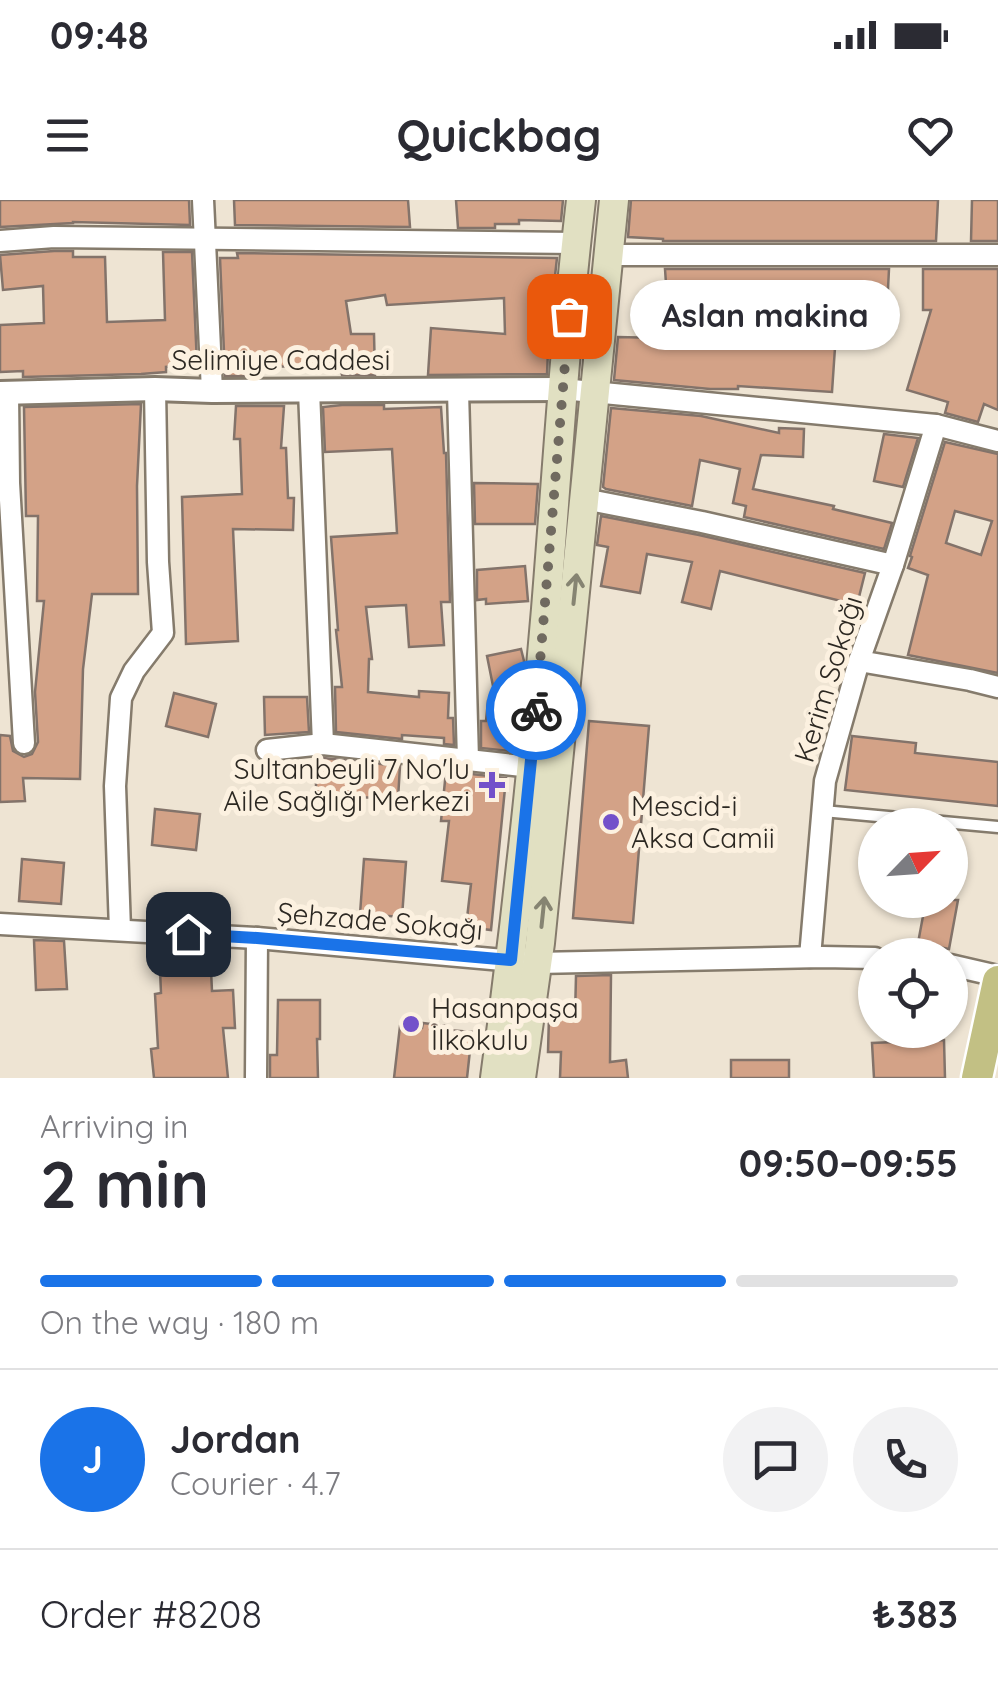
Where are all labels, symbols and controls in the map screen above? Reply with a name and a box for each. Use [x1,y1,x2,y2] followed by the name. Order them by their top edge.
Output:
[50,11,148,59] text: 09:48
[396,107,602,163] text: Quickbag
[40,108,95,163] icon: menu
[903,108,958,163] icon: heart
[527,274,612,359] pin
[629,281,899,351] callout: Aslan makina
[542,289,597,344] icon: bag
[661,295,869,335] text: Aslan makina
[172,342,390,377] street label: Selimiye Caddesi
[566,573,585,605] one-way arrow
[786,591,869,766] street label: Kerim Sokağı
[486,660,586,760] courier
[509,683,564,738] icon: bike
[223,751,470,818] place label: Sultanbeyli 7 No'lu Aile Sağlığı Merkezi
[479,772,505,798] marker: Sultanbeyli 7 No'lu Aile Sağlığı Merkezi
[631,788,775,855] place label: Mescid-i Aksa Camii
[858,808,968,918] north arrow
[858,808,968,1048] map controls
[600,811,622,833] marker: Mescid-i Aksa Camii
[146,892,231,977] pin
[276,894,484,947] street label: Şehzade Sokağı
[534,896,553,929] one-way arrow
[161,907,216,962] icon: home
[858,938,968,1048] button: locate
[431,990,579,1057] place label: Hasanpaşa İlkokulu
[400,1013,422,1035] marker: Hasanpaşa İlkokulu
[40,1106,189,1146] text: Arriving in
[739,1139,958,1187] text: 09:50–09:55
[40,1143,209,1224] text: 2 min
[40,1302,319,1342] text: On the way · 180 m
[723,1407,828,1512] button: chat
[853,1407,958,1512] button: phone
[170,1415,301,1463] text: Jordan
[82,1435,103,1483] text: J
[170,1463,341,1503] text: Courier · 4.7
[40,1590,262,1638] text: Order #8208
[872,1590,958,1638] text: ₺383

